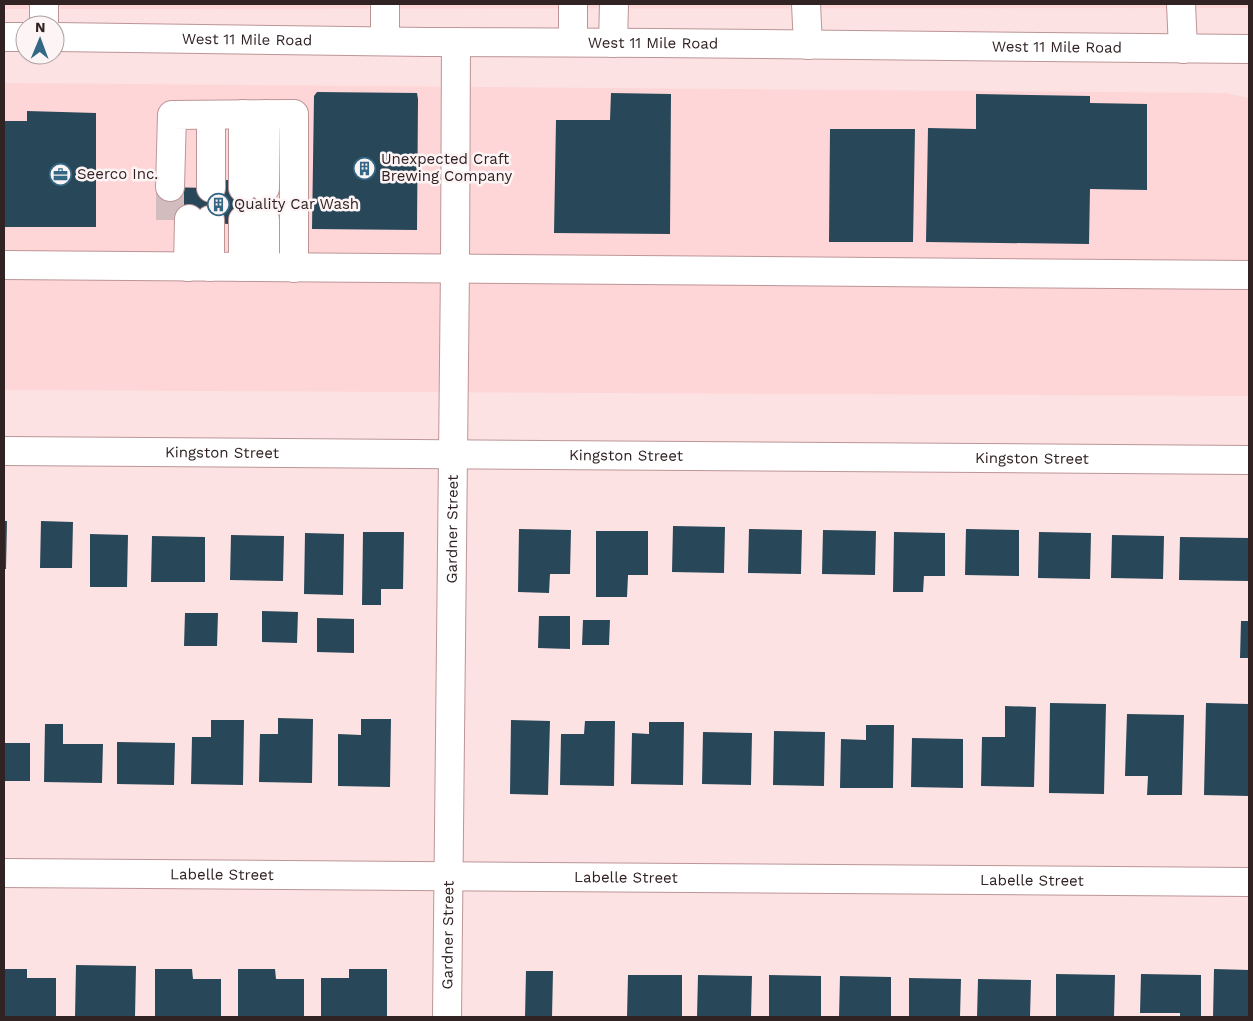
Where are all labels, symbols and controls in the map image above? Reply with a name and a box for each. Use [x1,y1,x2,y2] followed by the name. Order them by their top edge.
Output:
[15,15,65,65] north arrow
[35,19,46,35] text: N
[182,30,312,49] street label: West 11 Mile Road
[588,34,718,53] street label: West 11 Mile Road
[992,37,1122,57] street label: West 11 Mile Road
[381,150,513,185] place label: Unexpected Craft Brewing Company
[353,156,377,180] building icon: Unexpected Craft Brewing Company
[49,162,73,186] office icon: Seerco Inc.
[77,165,158,183] place label: Seerco Inc.
[206,192,230,216] building icon: Quality Car Wash
[234,195,359,213] place label: Quality Car Wash
[165,443,280,462] street label: Kingston Street
[569,446,684,465] street label: Kingston Street
[975,449,1090,468] street label: Kingston Street
[443,474,462,583] street label: Gardner Street
[170,865,275,884] street label: Labelle Street
[574,868,679,887] street label: Labelle Street
[980,871,1085,890] street label: Labelle Street
[438,880,457,989] street label: Gardner Street

